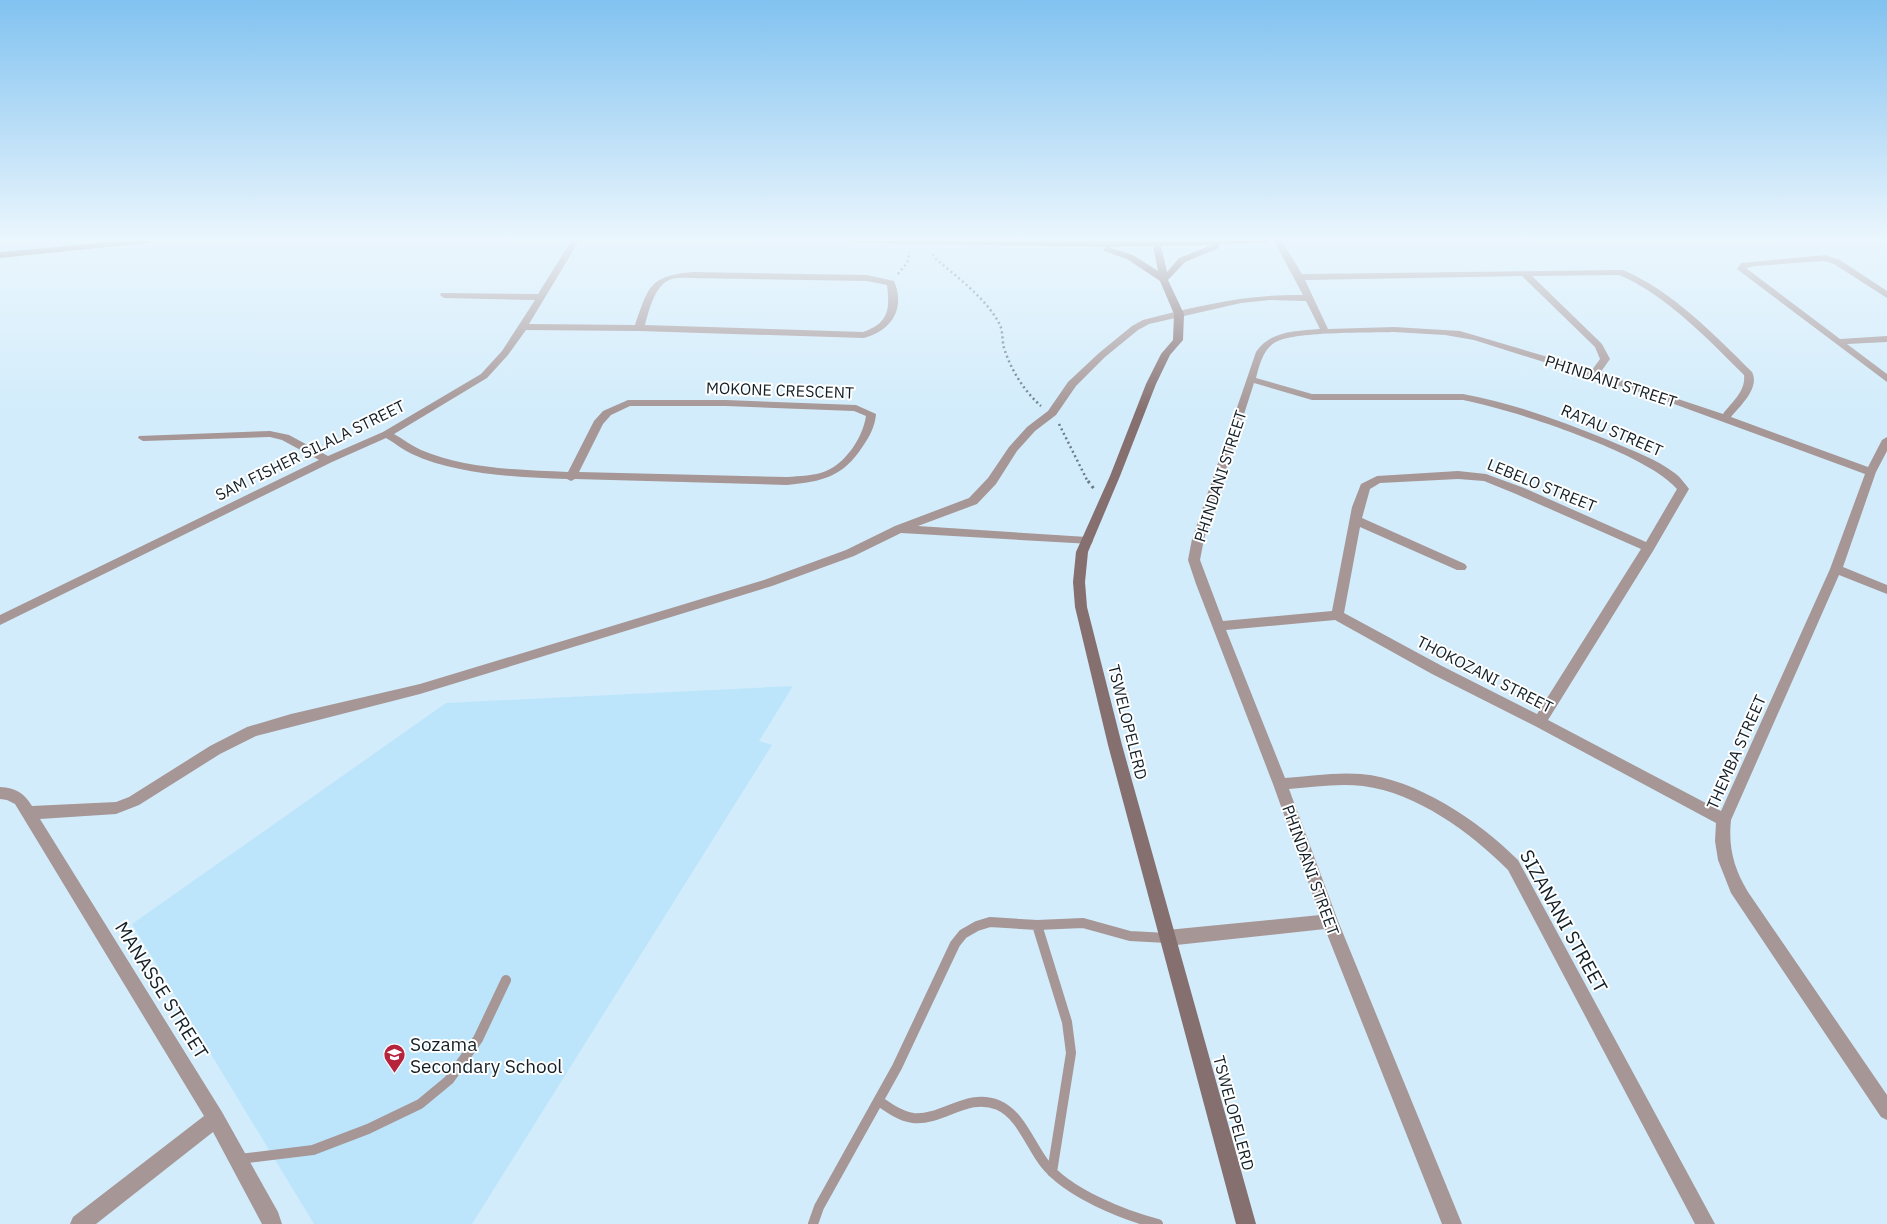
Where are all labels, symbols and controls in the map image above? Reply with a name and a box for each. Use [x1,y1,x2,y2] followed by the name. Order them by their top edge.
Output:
[1543,350,1679,412] street label: PHINDANI STREET
[706,377,854,403] street label: MOKONE CRESCENT
[212,395,408,505] street label: SAM FISHER SILALA STREET
[1558,400,1666,460] street label: RATAU STREET
[1189,408,1251,544] street label: PHINDANI STREET
[1484,454,1600,516] street label: LEBELO STREET
[1414,631,1556,717] street label: THOKOZANI STREET
[1104,662,1152,782] street label: TSWELOPELERD
[1702,692,1770,812] street label: THEMBA STREET
[1278,802,1344,938] street label: PHINDANI STREET
[1515,845,1613,997] street label: SIZANANI STREET
[110,917,214,1063] street label: MANASSE STREET
[410,1032,562,1078] place label: Sozama Secondary School
[382,1043,406,1074] school or university icon: Sozama Secondary School
[1209,1053,1259,1173] street label: TSWELOPELERD

